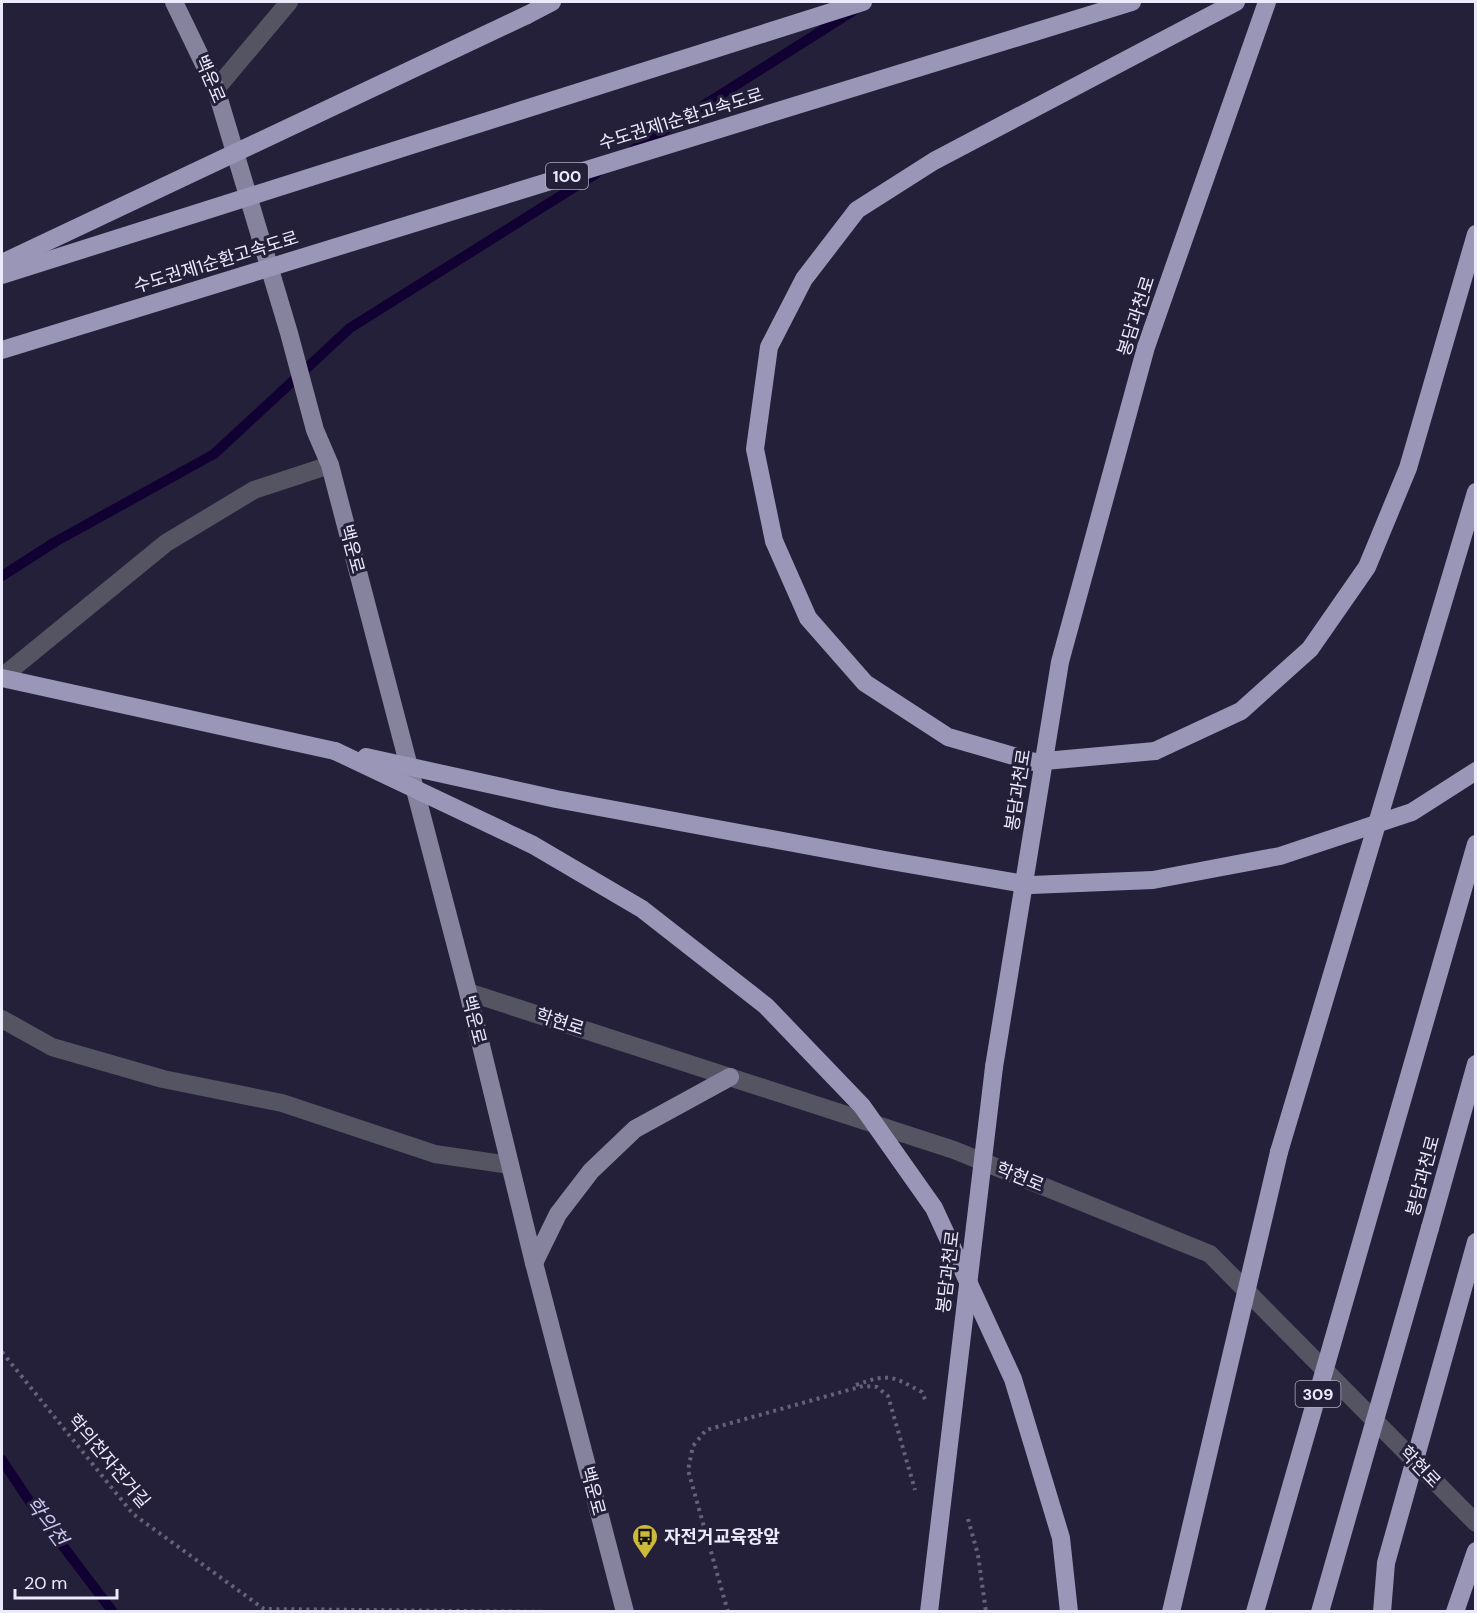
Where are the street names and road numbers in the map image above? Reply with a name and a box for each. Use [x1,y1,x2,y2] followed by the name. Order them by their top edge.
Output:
[189,51,231,107] street label: 백운로
[596,82,766,156] street label: 수도권제1순환고속도로
[546,163,588,189] road number: 100
[131,225,301,299] street label: 수도권제1순환고속도로
[1112,273,1160,359] street label: 봉담과천로
[334,522,370,576] street label: 백운로
[1000,747,1036,833] street label: 봉담과천로
[456,993,492,1047] street label: 백운로
[533,1003,587,1041] street label: 학현로
[1401,1133,1445,1219] street label: 봉담과천로
[992,1157,1048,1197] street label: 학현로
[931,1229,965,1315] street label: 봉담과천로
[1296,1381,1340,1407] road number: 309
[63,1409,155,1513] street label: 학의천자전거길
[1394,1441,1446,1493] street label: 학현로
[575,1464,611,1518] street label: 백운로

